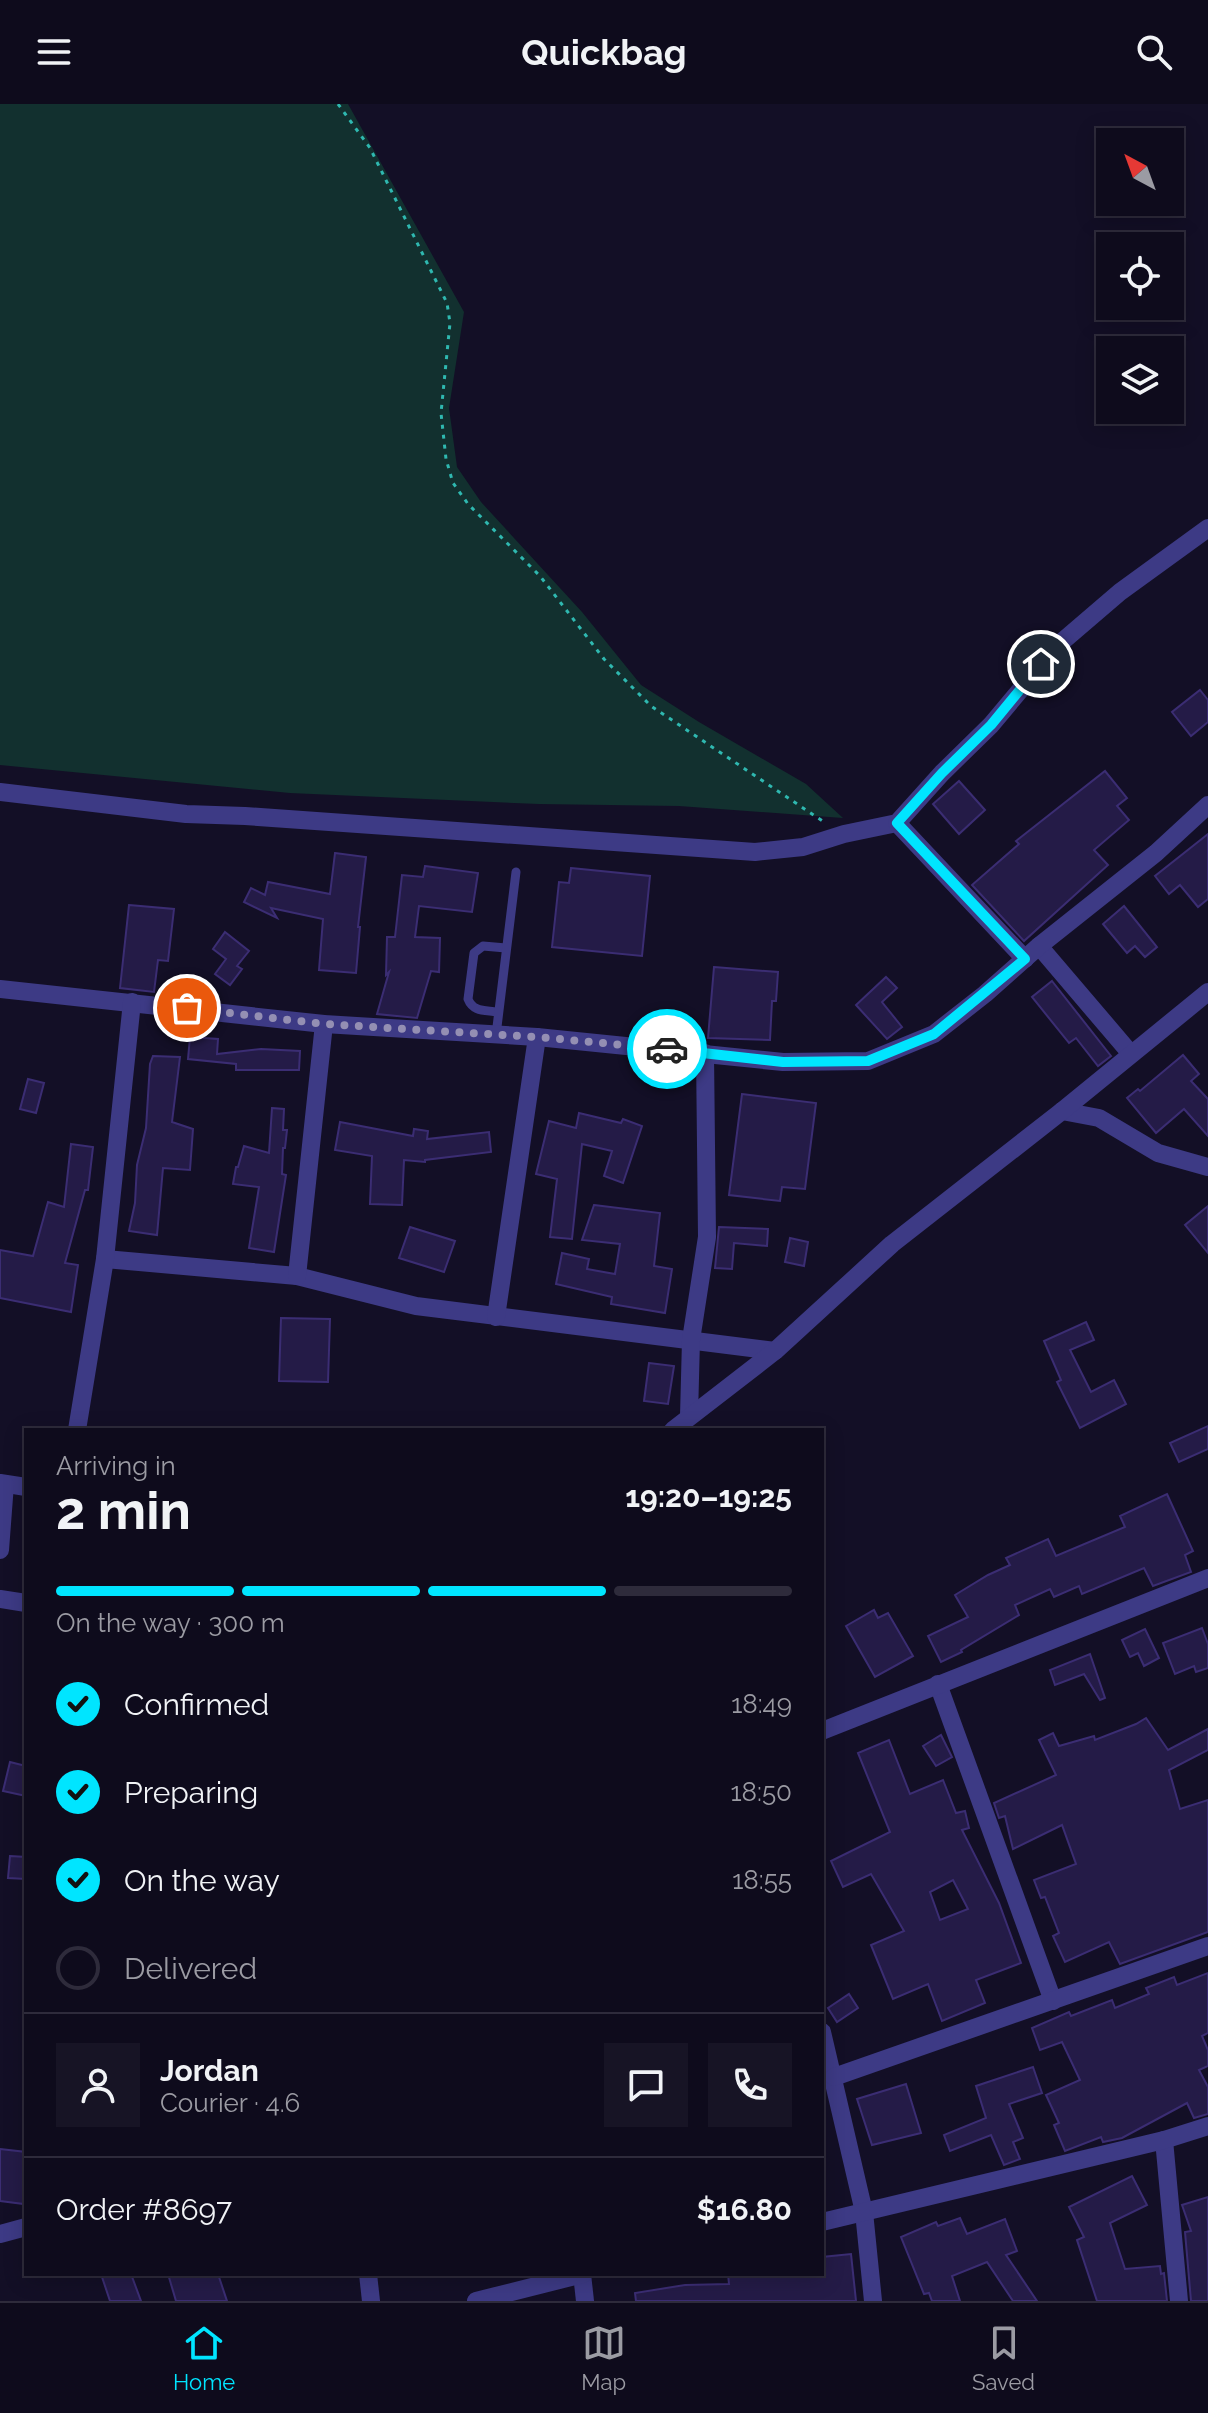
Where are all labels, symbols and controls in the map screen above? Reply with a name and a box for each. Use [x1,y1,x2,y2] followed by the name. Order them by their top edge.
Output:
[32,30,76,74] icon: menu
[1132,30,1176,74] icon: search
[521,31,687,73] text: Quickbag
[1096,128,1184,216] north arrow
[1096,128,1184,424] map controls
[1096,232,1184,320] button: locate
[1096,336,1184,424] button: layers
[1007,630,1075,698] pin
[1019,642,1063,686] icon: home
[153,974,221,1042] pin
[165,986,209,1030] icon: bag
[627,1009,707,1089] courier
[645,1027,689,1071] icon: car
[56,1451,176,1481] text: Arriving in
[625,1479,792,1514] text: 19:20–19:25
[56,1480,191,1541] text: 2 min
[56,1608,285,1638] text: On the way · 300 m
[56,1682,100,1726] icon: check
[124,1687,269,1722] text: Confirmed
[731,1689,792,1719] text: 18:49
[56,1770,100,1814] icon: check
[124,1775,258,1810] text: Preparing
[730,1777,792,1807] text: 18:50
[56,1858,100,1902] icon: check
[124,1863,280,1898] text: On the way
[732,1865,792,1895] text: 18:55
[124,1951,257,1986] text: Delivered
[56,2043,140,2127] button: person
[604,2043,688,2127] button: chat
[708,2043,792,2127] button: phone
[160,2053,259,2088] text: Jordan
[160,2088,300,2118] text: Courier · 4.6
[56,2192,232,2227] text: Order #8697
[697,2192,792,2227] text: $16.80
[173,2321,235,2395] tab: Home
[581,2321,626,2395] tab: Map
[972,2321,1035,2395] tab: Saved

